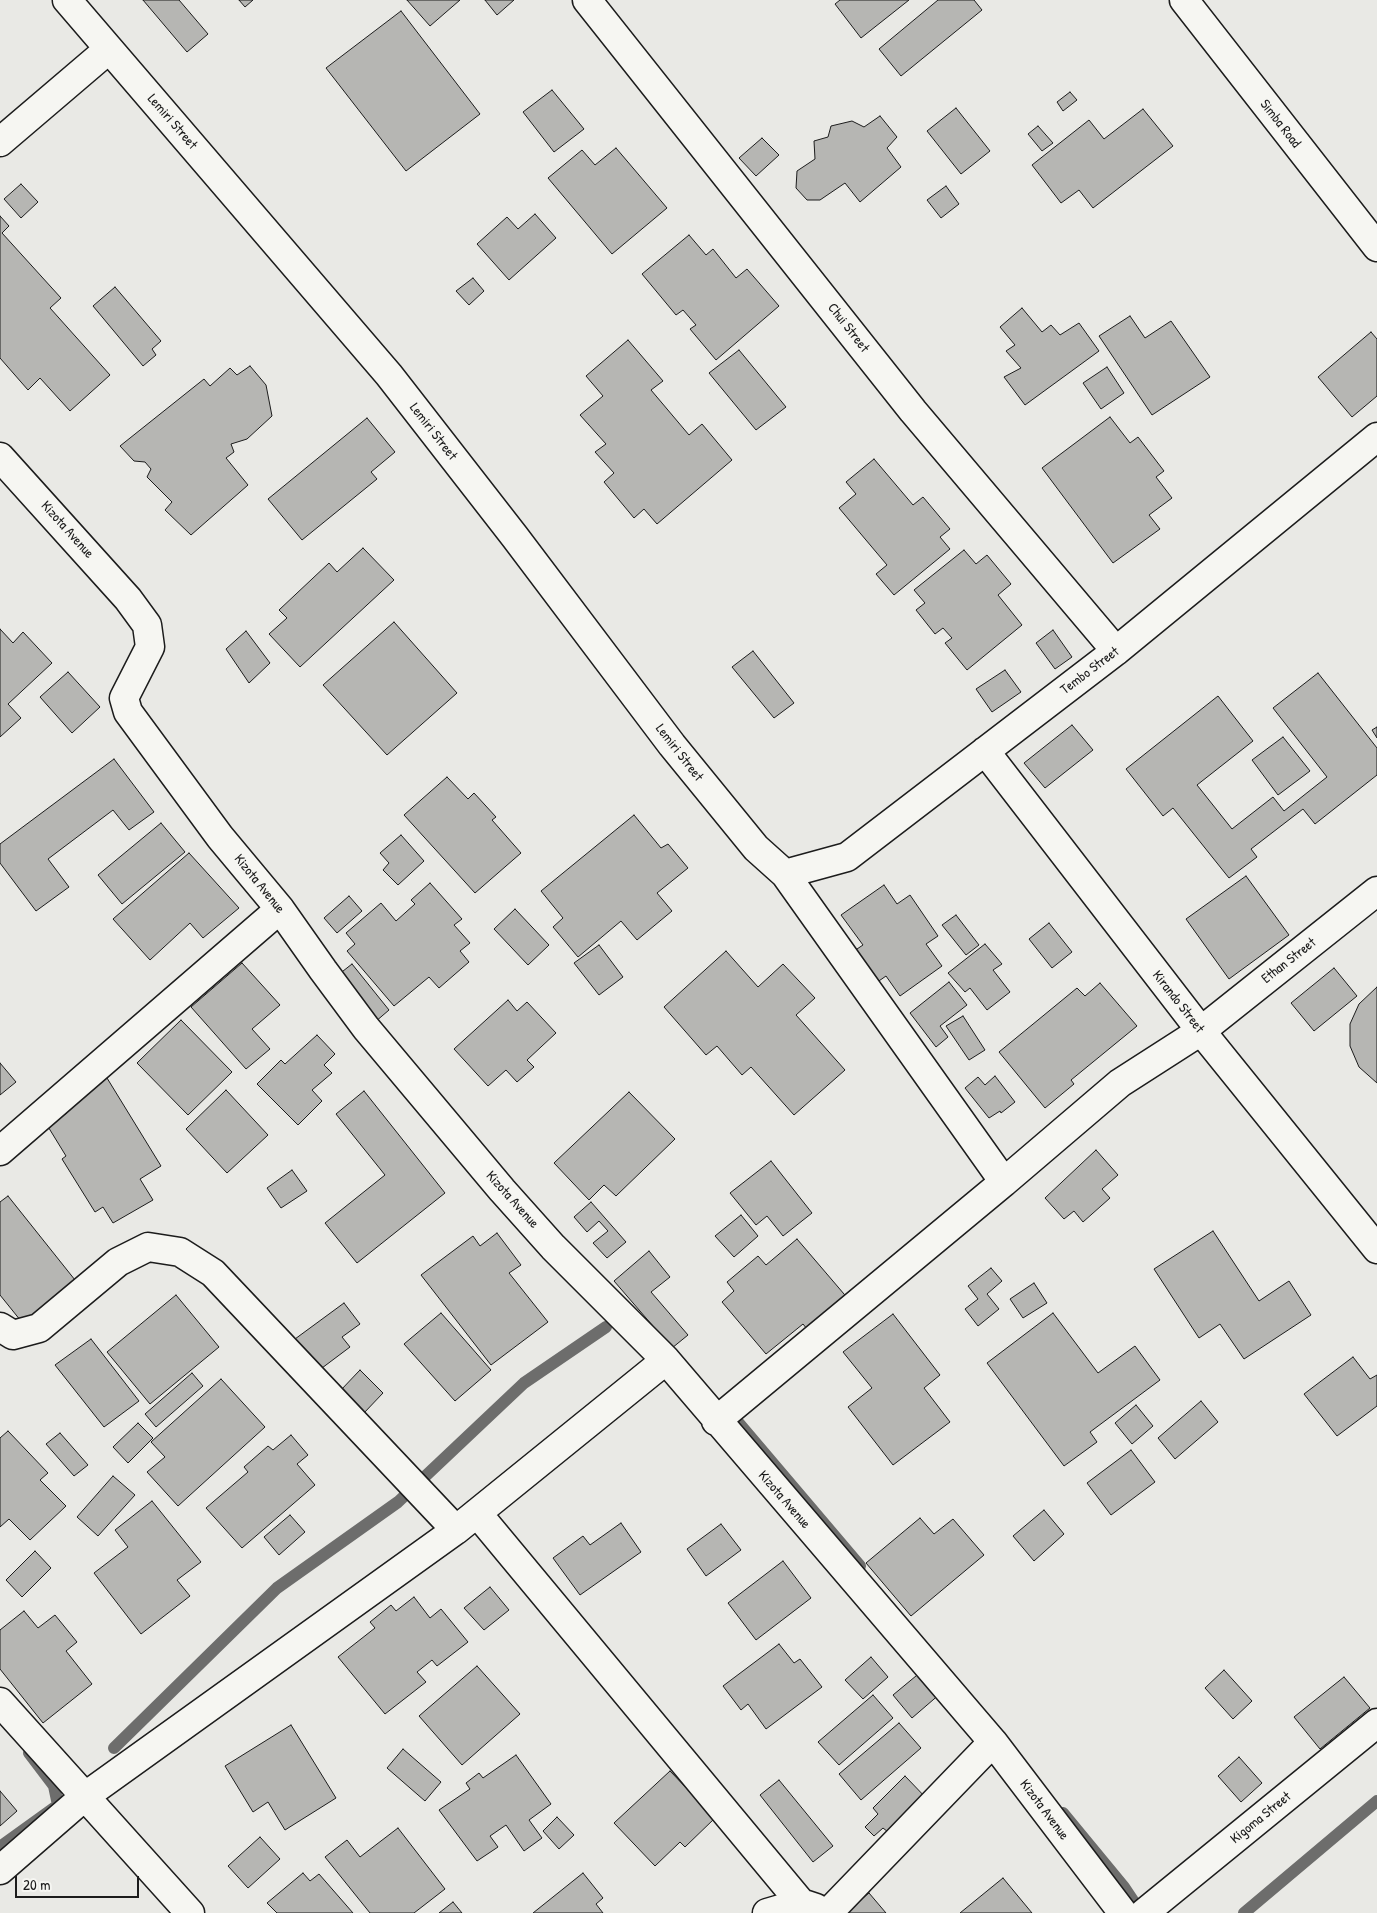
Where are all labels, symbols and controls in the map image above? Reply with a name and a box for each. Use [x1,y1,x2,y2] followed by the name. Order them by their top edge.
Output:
[143,91,201,153] street label: Lemiri Street
[1256,97,1304,151] street label: Simba Road
[823,300,873,356] street label: Chui Street
[406,400,460,464] street label: Lemiri Street
[37,498,97,562] street label: Kizota Avenue
[1057,644,1123,698] street label: Tembo Street
[652,721,706,785] street label: Lemiri Street
[230,851,288,917] street label: Kizota Avenue
[1258,935,1320,987] street label: Ethan Street
[1148,967,1208,1037] street label: Kirando Street
[482,1168,542,1232] street label: Kizota Avenue
[754,1468,814,1532] street label: Kizota Avenue
[1016,1777,1072,1843] street label: Kizota Avenue
[1227,1788,1295,1848] street label: Kigoma Street
[18,1866,141,1898] scale bar
[23,1874,50,1895] text: 20 m

